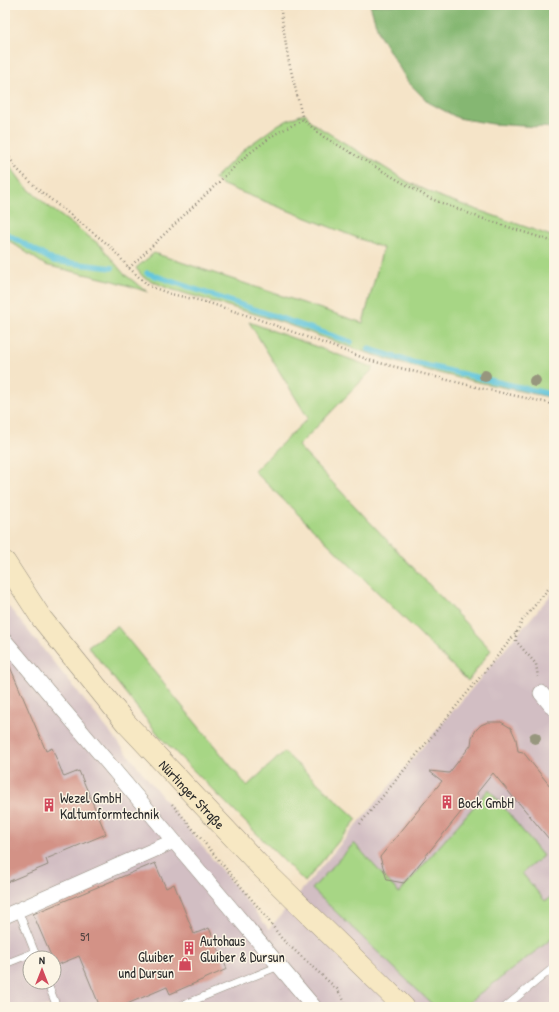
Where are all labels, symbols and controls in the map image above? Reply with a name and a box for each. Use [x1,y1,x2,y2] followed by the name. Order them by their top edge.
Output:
[155,755,230,833] street label: Nürtinger Straße
[60,788,159,823] place label: Wezel GmbH Kaltumformtechnik
[458,793,514,812] place label: Bock GmbH
[439,794,455,810] building icon: Bock GmbH
[41,797,57,813] building icon: Wezel GmbH Kaltumformtechnik
[80,928,90,945] house number: 51
[200,931,285,966] place label: Autohaus Gluiber & Dursun
[181,940,197,956] building icon: Autohaus Gluiber & Dursun
[118,947,175,982] place label: Gluiber und Dursun
[22,950,62,990] north arrow
[39,953,45,967] text: N
[177,956,193,972] shop icon: Gluiber und Dursun

